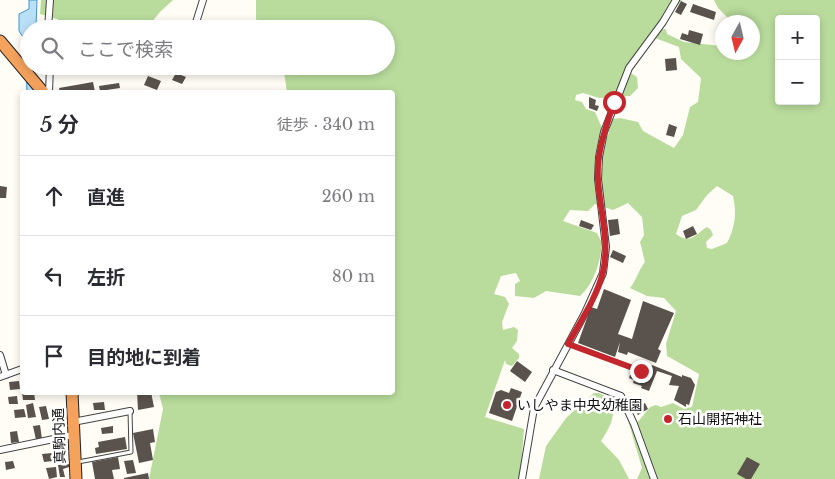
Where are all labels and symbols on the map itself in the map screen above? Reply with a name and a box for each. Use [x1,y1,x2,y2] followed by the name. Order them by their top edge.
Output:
[715,15,760,60] north arrow
[603,91,626,114] route start
[630,360,653,383] route end
[517,396,643,414] place label: いしやま中央幼稚園
[501,399,513,411] marker: いしやま中央幼稚園
[49,408,69,464] street label: 真駒内通
[678,410,762,428] place label: 石山開拓神社
[662,413,674,425] marker: 石山開拓神社

